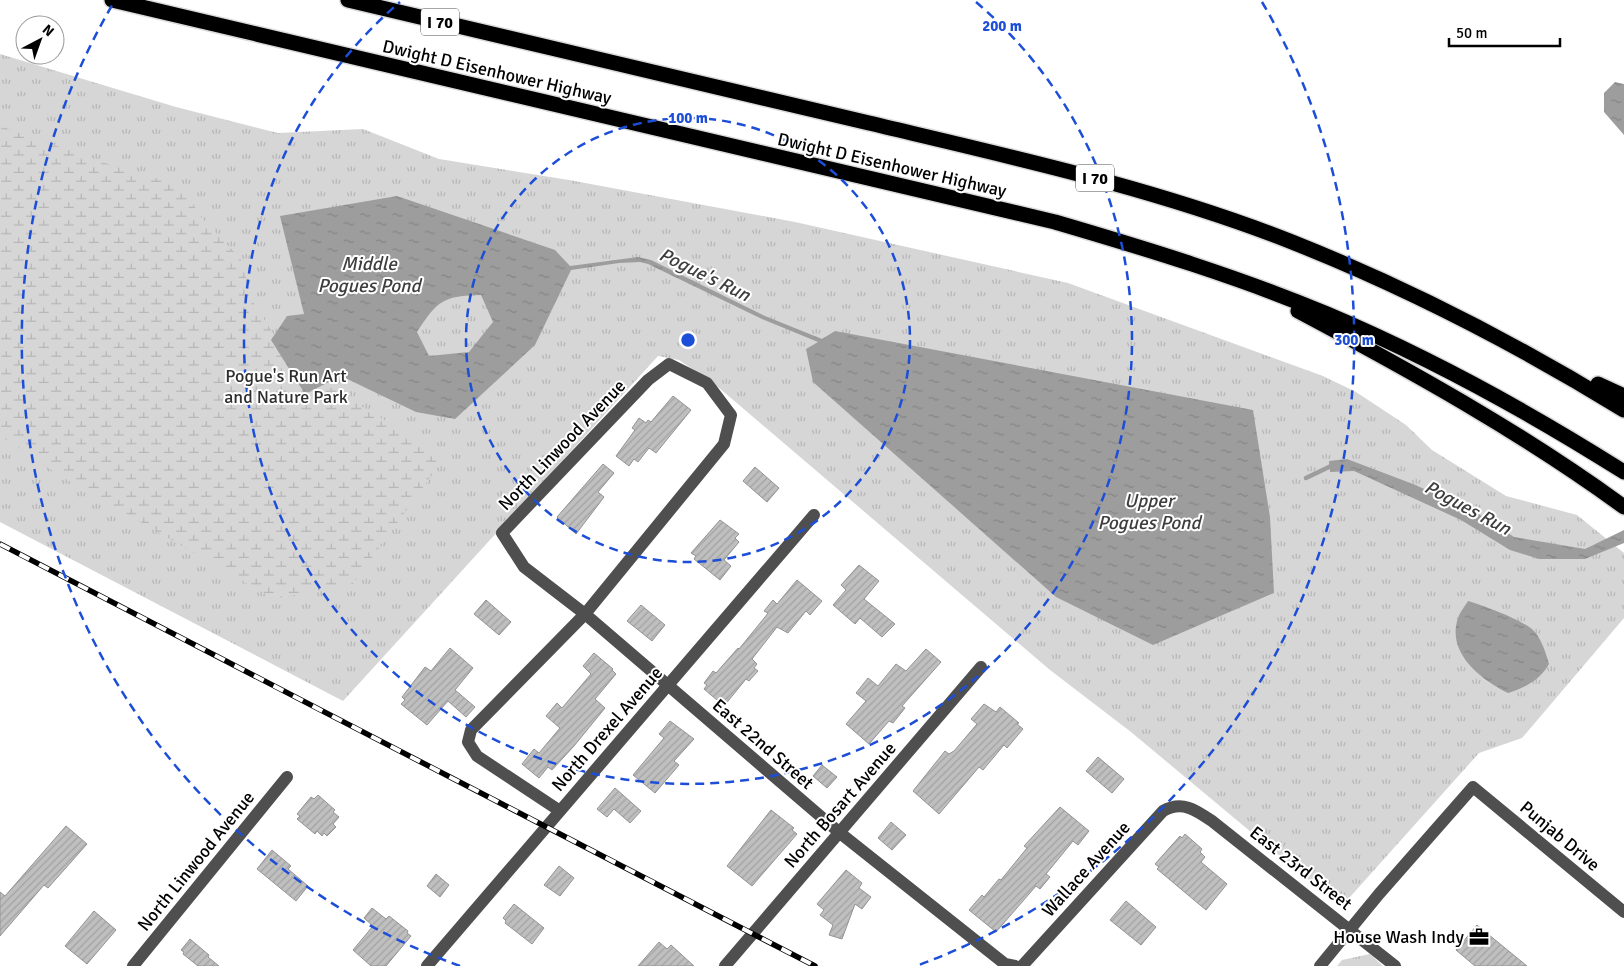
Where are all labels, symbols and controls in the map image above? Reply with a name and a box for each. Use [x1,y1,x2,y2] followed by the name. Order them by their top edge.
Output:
[421,8,459,36] road number: I 70
[15,15,65,65] north arrow
[1449,15,1560,47] scale bar
[982,17,1022,35] text: 200 m
[39,21,57,40] text: N
[1456,24,1487,42] text: 50 m
[380,35,614,109] street label: Dwight D Eisenhower Highway
[668,109,708,127] text: 100 m
[775,128,1009,202] street label: Dwight D Eisenhower Highway
[1076,164,1114,192] road number: I 70
[655,243,755,307] water label: Pogue's Run
[317,252,422,298] water label: Middle Pogues Pond
[679,331,697,349] centre of rings
[1334,331,1374,349] text: 300 m
[224,365,348,408] park label: Pogue's Run Art and Nature Park
[494,375,630,515] street label: North Linwood Avenue
[1420,475,1515,541] water label: Pogues Run
[1097,489,1202,535] water label: Upper Pogues Pond
[547,662,667,796] street label: North Drexel Avenue
[708,694,818,794] street label: East 22nd Street
[779,738,901,872] street label: North Bosart Avenue
[133,787,259,935] street label: North Linwood Avenue
[1516,796,1604,876] street label: Punjab Drive
[1037,817,1135,921] street label: Wallace Avenue
[1246,821,1356,915] street label: East 23rd Street
[1333,926,1465,948] place label: House Wash Indy
[1468,926,1490,948] office icon: House Wash Indy

